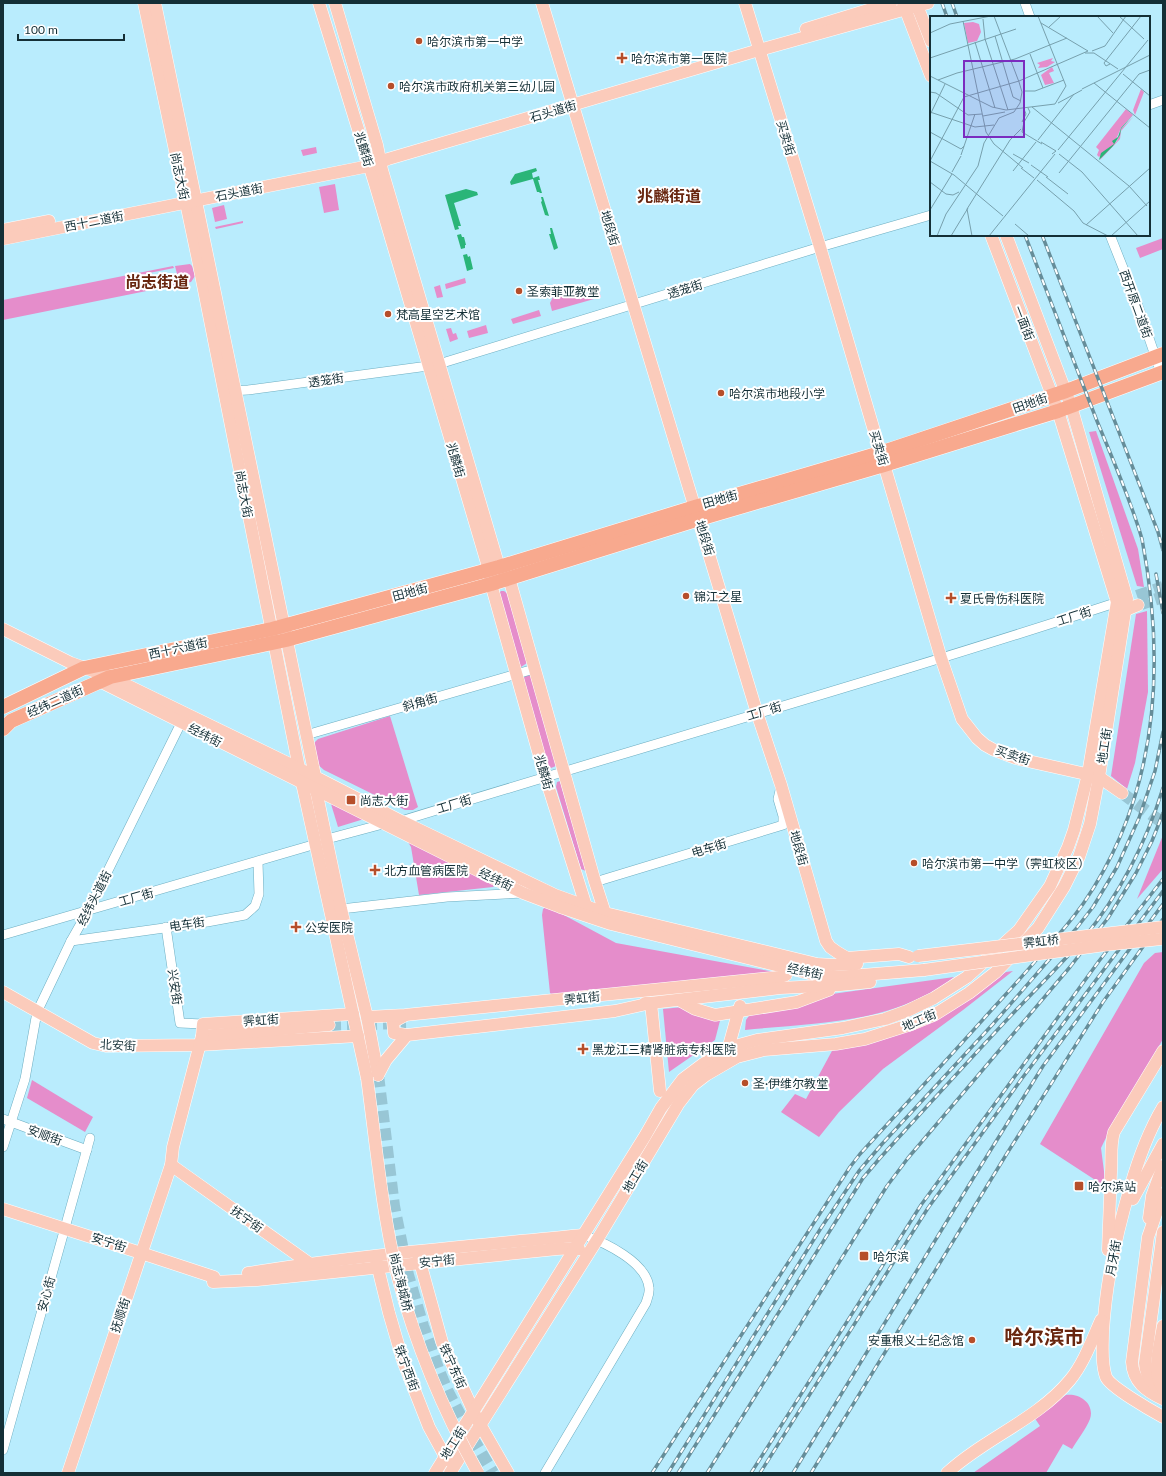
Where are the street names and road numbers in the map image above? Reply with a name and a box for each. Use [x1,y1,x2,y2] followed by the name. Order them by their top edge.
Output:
[528,97,578,125] street label: 石头道街
[774,119,798,157] street label: 买卖街
[352,130,376,168] street label: 兆麟街
[168,151,192,201] street label: 尚志大街
[214,180,264,204] street label: 石头道街
[63,208,125,234] street label: 西十二道街
[598,209,622,247] street label: 地段街
[1117,268,1155,340] street label: 西开原二道街
[666,277,704,301] street label: 透笼街
[1011,304,1037,342] street label: 一面街
[307,370,345,390] street label: 透笼街
[1011,390,1049,416] street label: 田地街
[867,429,891,467] street label: 买卖街
[444,441,468,479] street label: 兆麟街
[232,469,256,519] street label: 尚志大街
[701,487,739,511] street label: 田地街
[693,519,717,557] street label: 地段街
[391,580,429,604] street label: 田地街
[1055,603,1093,629] street label: 工厂街
[147,634,209,662] street label: 西十六道街
[25,682,85,720] street label: 经纬二道街
[401,690,439,714] street label: 斜角街
[745,699,783,723] street label: 工厂街
[186,720,224,750] street label: 经纬街
[1094,727,1114,765] street label: 地工街
[994,742,1032,768] street label: 买卖街
[532,753,556,791] street label: 兆麟街
[435,792,473,816] street label: 工厂街
[787,829,811,867] street label: 地段街
[690,836,728,860] street label: 电车街
[477,864,515,894] street label: 经纬街
[74,868,114,928] street label: 经纬头道街
[117,885,155,909] street label: 工厂街
[168,914,206,934] street label: 电车街
[1022,931,1060,951] street label: 霁虹桥
[786,960,824,982] street label: 经纬街
[165,968,185,1006] street label: 兴安街
[563,989,601,1007] street label: 霁虹街
[899,1006,939,1034] street label: 地工街
[243,1011,279,1029] street label: 霁虹街
[100,1037,136,1053] street label: 北安街
[26,1122,64,1148] street label: 安顺街
[619,1157,651,1195] street label: 地工街
[228,1203,266,1235] street label: 抚宁街
[90,1229,128,1255] street label: 安宁街
[1102,1239,1124,1277] street label: 月牙街
[386,1251,416,1313] street label: 尚志海城桥
[418,1252,456,1270] street label: 安宁街
[34,1275,58,1313] street label: 安心街
[107,1296,133,1334] street label: 抚顺街
[436,1341,470,1391] street label: 铁宁东街
[392,1343,422,1393] street label: 铁宁西街
[437,1424,469,1462] street label: 地工街

